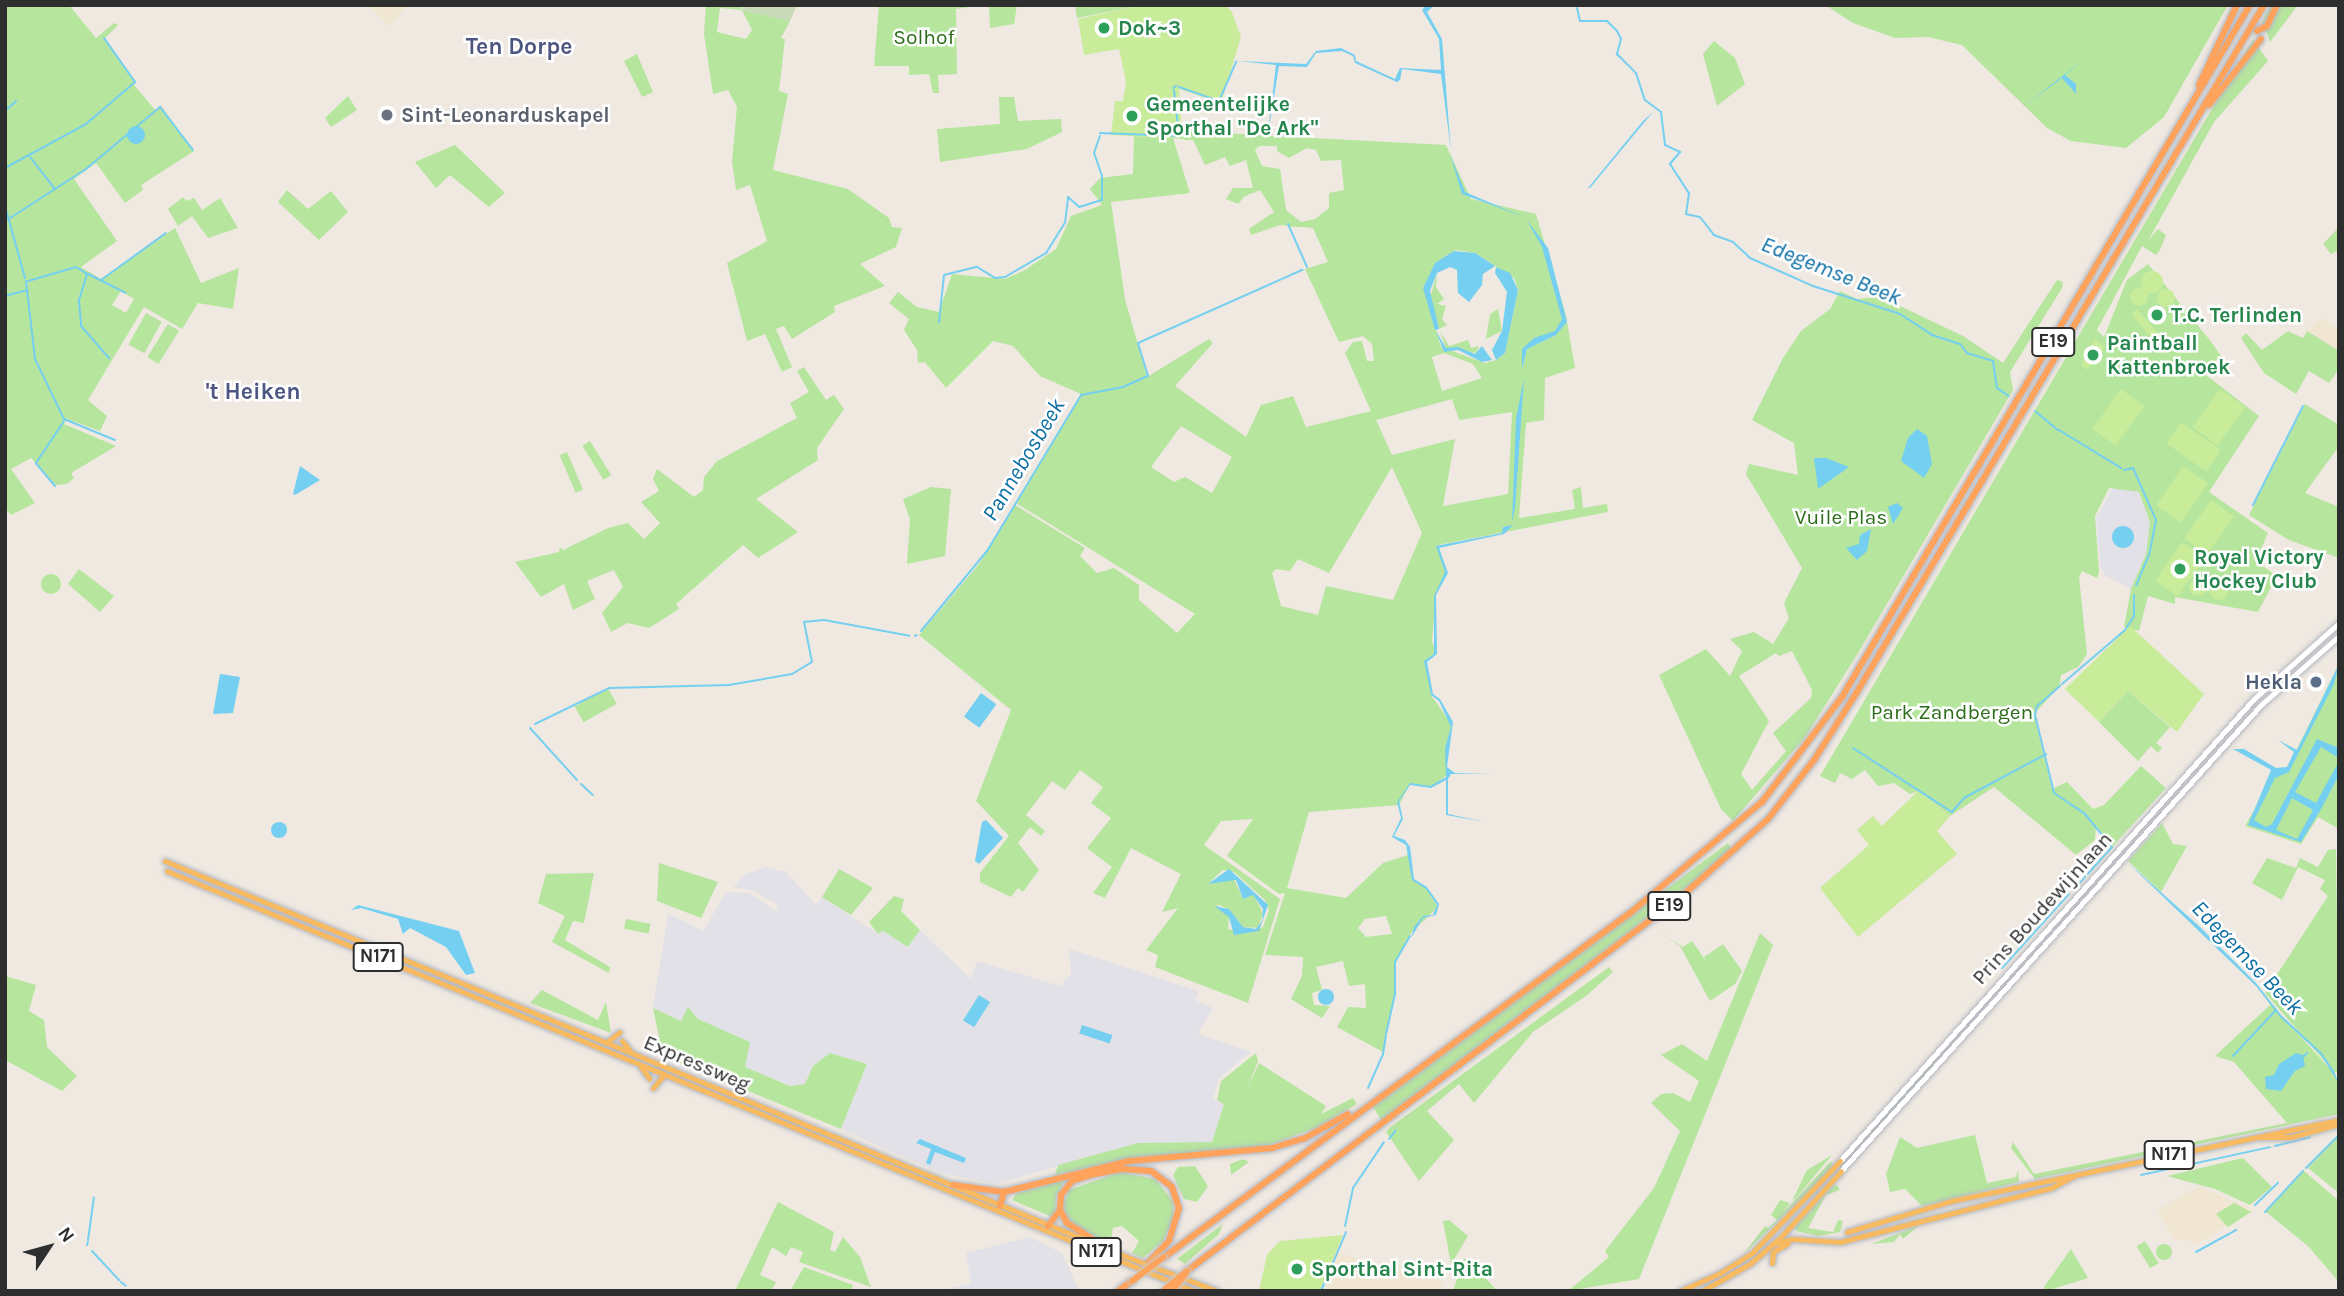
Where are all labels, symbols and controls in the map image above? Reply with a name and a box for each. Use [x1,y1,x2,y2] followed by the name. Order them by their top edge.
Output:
[1118,15,1181,41] place label: Dok~3
[1096,20,1112,36] marker: Dok~3
[893,24,955,50] park label: Solhof
[466,33,572,61] district label: Ten Dorpe
[1146,91,1318,141] place label: Gemeentelijke Sporthal "De Ark"
[401,102,610,128] place label: Sint-Leonarduskapel
[379,107,395,123] marker: Sint-Leonarduskapel
[1124,108,1140,124] marker: Gemeentelijke Sporthal "De Ark"
[1757,230,1905,312] water label: Edegemse Beek
[2171,302,2302,328] place label: T.C. Terlinden
[2149,307,2165,323] marker: T.C. Terlinden
[2030,326,2076,358] road number: E19
[2107,330,2230,380] place label: Paintball Kattenbroek
[2085,347,2101,363] marker: Paintball Kattenbroek
[205,378,301,406] district label: 't Heiken
[977,394,1071,526] water label: Pannebosbeek
[1795,504,1887,530] park label: Vuile Plas
[2194,544,2324,594] place label: Royal Victory Hockey Club
[2172,561,2188,577] marker: Royal Victory Hockey Club
[2245,669,2302,695] place label: Hekla
[2308,674,2324,690] marker: Hekla
[1871,699,2033,725] park label: Park Zandbergen
[1967,826,2117,990] street label: Prins Boudewijnlaan
[1646,890,1692,922] road number: E19
[2185,895,2309,1021] water label: Edegemse Beek
[352,942,404,973] road number: N171
[640,1029,754,1097] street label: Expressweg
[2143,1140,2195,1170] road number: N171
[14,1212,84,1282] north arrow
[53,1223,79,1247] text: N
[1070,1236,1122,1268] road number: N171
[1311,1256,1493,1282] place label: Sporthal Sint-Rita
[1289,1261,1305,1277] marker: Sporthal Sint-Rita

